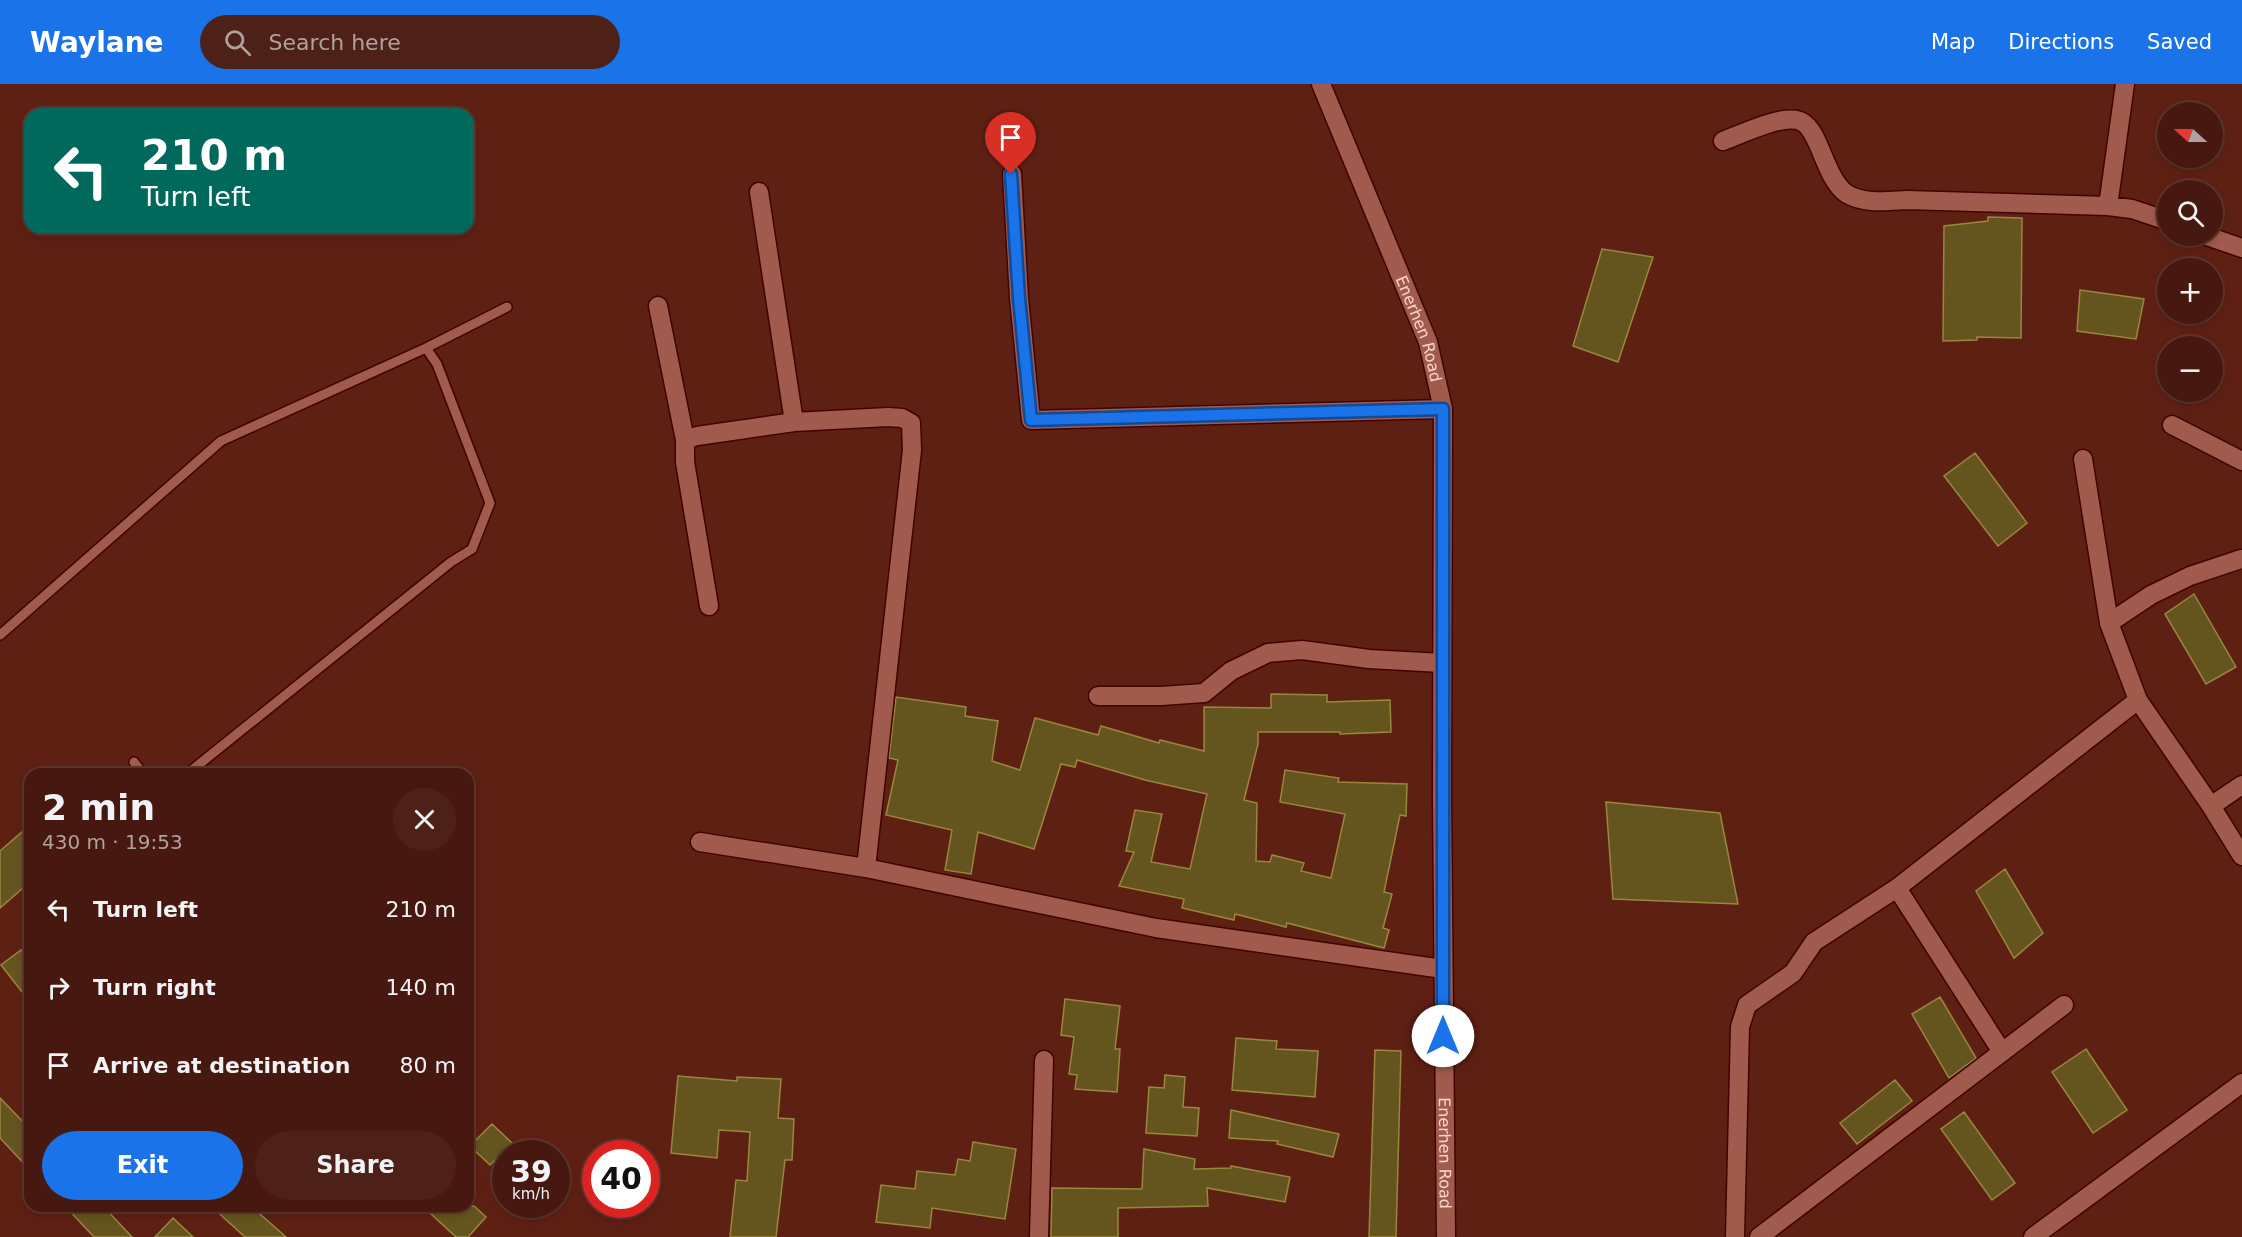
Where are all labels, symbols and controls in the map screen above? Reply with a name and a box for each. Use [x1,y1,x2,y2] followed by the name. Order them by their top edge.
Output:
[200,15,620,69] search box
[30,26,164,59] text: Waylane
[221,26,254,59] icon: search
[269,30,401,55] text: Search here
[1931,30,1975,54] text: Map
[2008,30,2114,54] text: Directions
[2147,30,2212,54] text: Saved
[2157,102,2223,168] north arrow
[2157,102,2223,402] map controls
[985,112,1036,174] pin
[994,121,1027,154] icon: arrive
[141,131,287,180] text: 210 m
[42,132,120,210] icon: left
[2157,180,2223,246] button: search
[141,181,251,212] text: Turn left
[2157,258,2223,324] button: +
[1391,273,1446,384] street label: Enerhen Road
[2157,336,2223,402] button: −
[42,787,155,828] text: 2 min
[393,788,456,851] button: close
[42,830,183,854] text: 430 m · 19:53
[42,893,75,926] icon: left
[93,897,198,922] text: Turn left
[386,897,456,922] text: 210 m
[42,971,75,1004] icon: right
[93,975,216,1000] text: Turn right
[386,975,456,1000] text: 140 m
[1411,1004,1475,1068] position arrow
[42,1049,75,1082] icon: arrive
[93,1053,350,1078] text: Arrive at destination
[400,1053,456,1078] text: 80 m
[1435,1097,1455,1209] street label: Enerhen Road
[42,1131,243,1200] button: Exit
[255,1131,456,1200] button: Share
[582,1140,660,1218] speed limit sign: 40
[510,1154,552,1189] text: 39
[512,1185,550,1203] text: km/h

